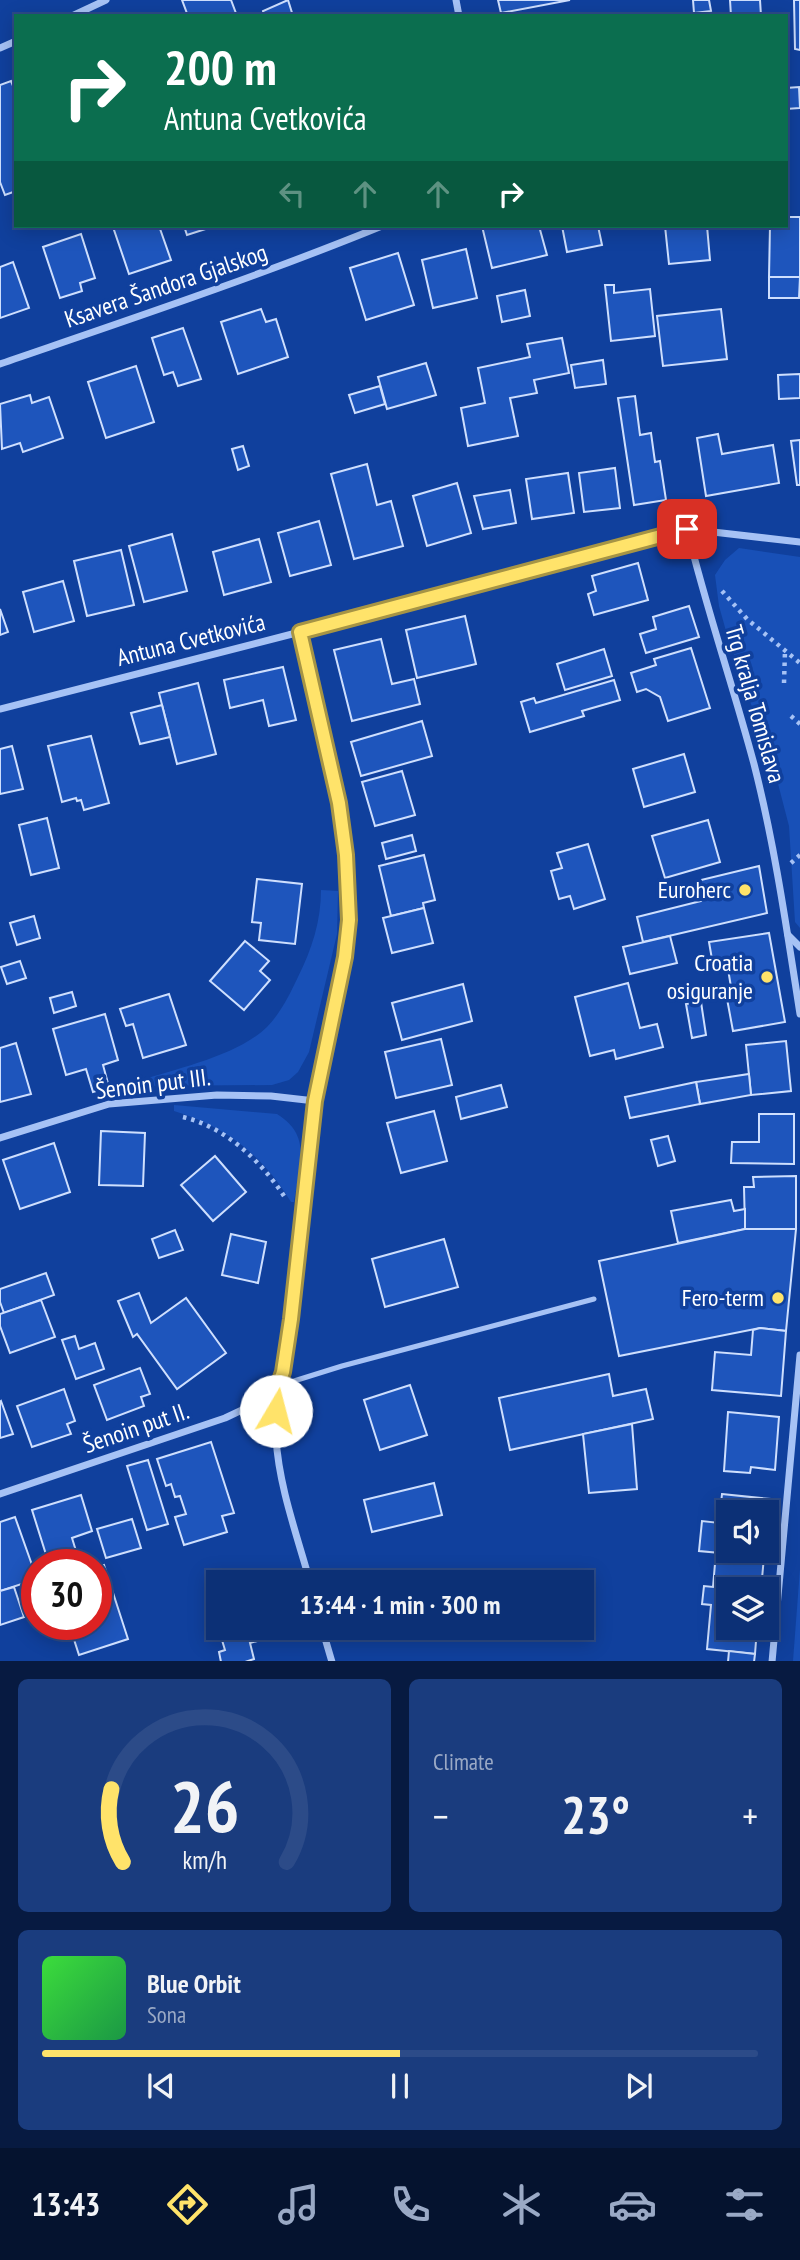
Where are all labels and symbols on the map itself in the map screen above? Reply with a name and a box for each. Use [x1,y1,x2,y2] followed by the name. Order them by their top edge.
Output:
[61,236,271,335] street label: Ksavera Šandora Gjalskog
[657,499,717,559] pin
[113,606,268,673] street label: Antuna Cvetkovića
[718,621,793,786] street label: Trg kralja Tomislava
[658,874,731,905] place label: Euroherc
[737,882,753,898] marker: Euroherc
[667,947,753,1006] place label: Croatia osiguranje
[759,969,775,985] marker: Croatia osiguranje
[94,1061,212,1106] street label: Šenoin put III.
[682,1282,764,1313] place label: Fero-term
[770,1290,786,1306] marker: Fero-term
[239,1374,313,1448] position arrow
[79,1395,193,1460] street label: Šenoin put II.
[21,1549,112,1640] speed limit sign: 30

